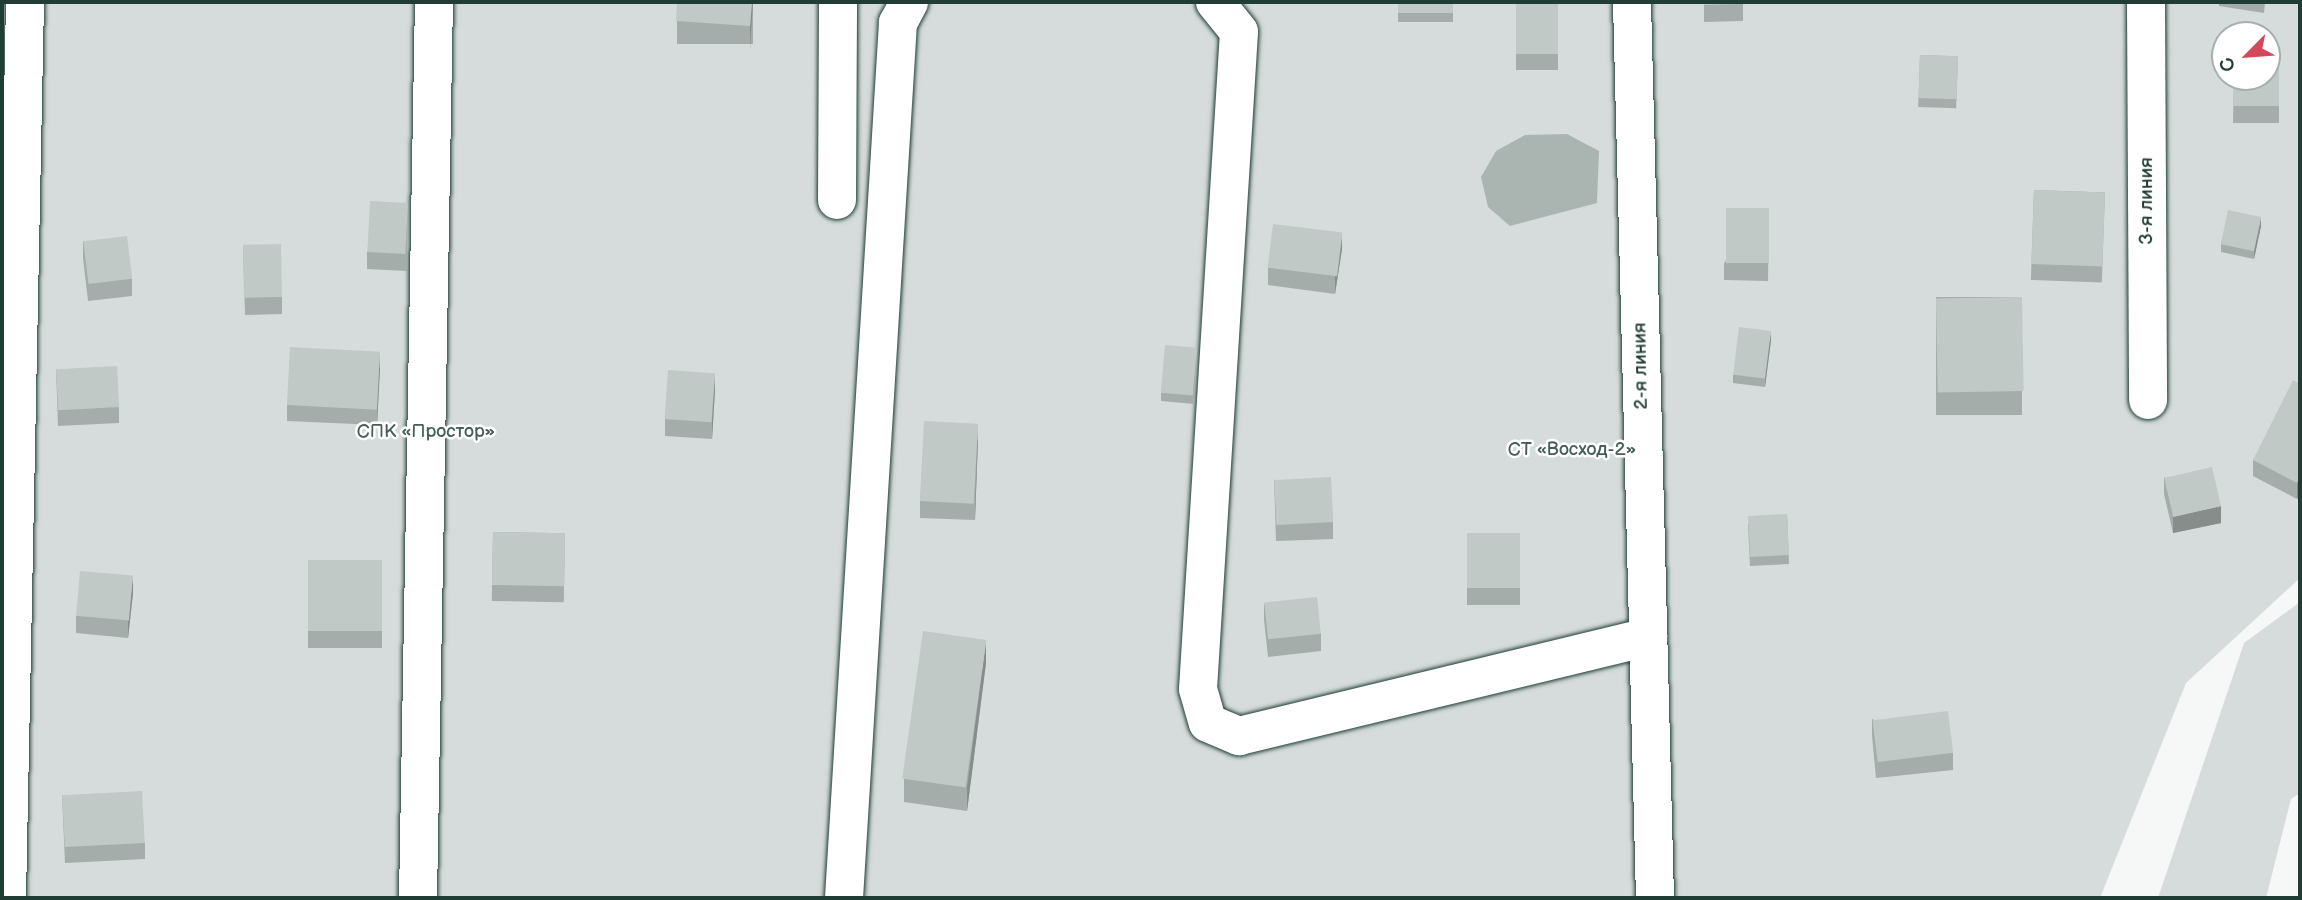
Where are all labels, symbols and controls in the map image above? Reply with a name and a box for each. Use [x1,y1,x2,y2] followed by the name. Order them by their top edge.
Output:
[2211,21,2281,91] north arrow
[2215,53,2242,75] text: С
[2136,157,2158,245] street label: 3-я линия
[1629,322,1653,410] street label: 2-я линия
[357,421,495,443] park label: СПК «Простор»
[1508,439,1636,461] park label: СТ «Восход-2»

